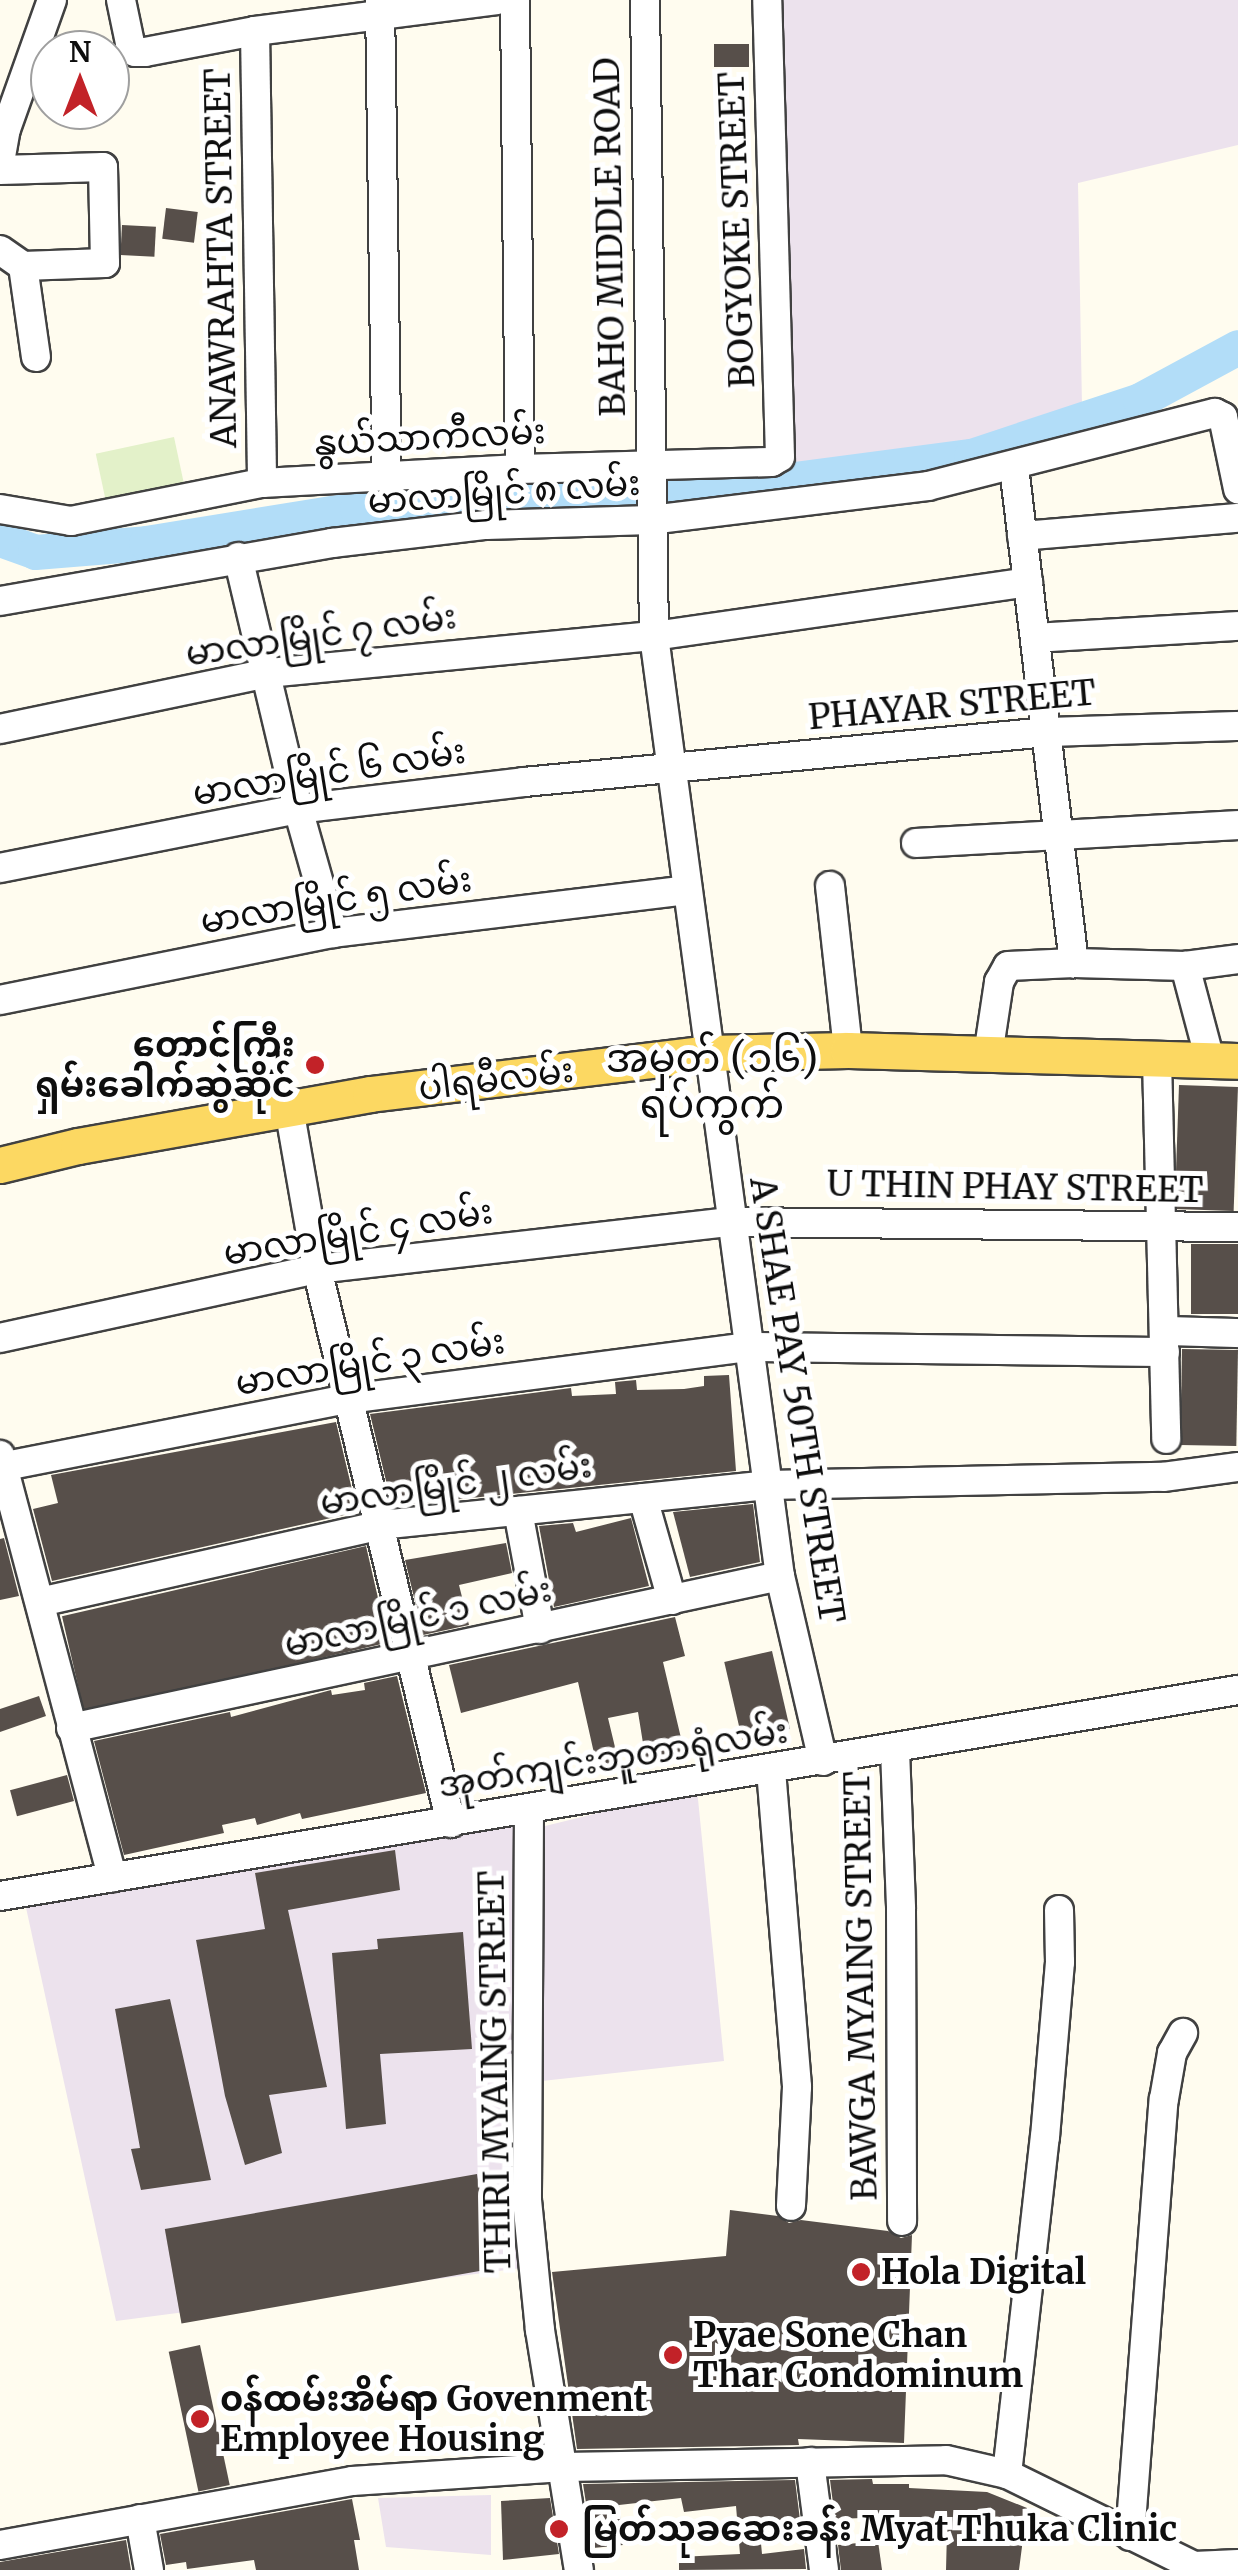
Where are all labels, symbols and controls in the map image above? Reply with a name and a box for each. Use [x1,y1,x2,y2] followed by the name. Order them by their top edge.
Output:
[30,30,130,130] north arrow
[69,34,91,70] text: N
[586,57,634,417] street label: BAHO MIDDLE ROAD
[197,68,245,448] street label: ANAWRAHTA STREET
[710,71,764,389] street label: BOGYOKE STREET
[313,410,547,464] street label: နွယ်သာကီလမ်း
[366,462,642,522] street label: မာလာမြိုင် ၈ လမ်း
[183,595,459,675] street label: မာလာမြိုင် ၇ လမ်း
[807,672,1097,738] street label: PHAYAR STREET
[190,730,468,814] street label: မာလာမြိုင် ၆ လမ်း
[197,858,475,942] street label: မာလာမြိုင် ၅ လမ်း
[35,1024,295,1106] place label: တောင်ကြီး ရှမ်းခေါက်ဆွဲဆိုင်
[606,1034,818,1128] district label: အမှတ် (၁၆) ရပ်ကွက်
[416,1049,576,1109] street label: ပါရမီလမ်း
[304,1054,326,1076] marker: တောင်ကြီး ရှမ်းခေါက်ဆွဲဆိုင်
[826,1163,1204,1211] street label: U THIN PHAY STREET
[741,1174,853,1626] street label: A SHAE PAY 50TH STREET
[220,1190,496,1274] street label: မာလာမြိုင် ၄ လမ်း
[232,1320,508,1404] street label: မာလာမြိုင် ၃ လမ်း
[317,1444,595,1524] street label: မာလာမြိုင် ၂ လမ်း
[281,1568,555,1666] street label: မာလာမြိုင် ၁ လမ်း
[435,1710,791,1806] street label: အုတ်ကျင်းဘူတာရုံလမ်း
[836,1771,886,2201] street label: BAWGA MYAING STREET
[470,1870,520,2274] street label: THIRI MYAING STREET
[881,2251,1086,2293] place label: Hola Digital
[850,2261,872,2283] marker: Hola Digital
[693,2314,1023,2396] place label: Pyae Sone Chan Thar Condominum
[662,2344,684,2366] marker: Pyae Sone Chan Thar Condominum
[220,2378,648,2460] place label: ၀န်ထမ်းအိမ်ရာ Govenment Employee Housing
[189,2408,211,2430] marker: ၀န်ထမ်းအိမ်ရာ Govenment Employee Housing
[582,2508,1177,2550] place label: မြတ်သုခဆေးခန်း Myat Thuka Clinic
[546,2516,572,2542] marker: မြတ်သုခဆေးခန်း Myat Thuka Clinic

